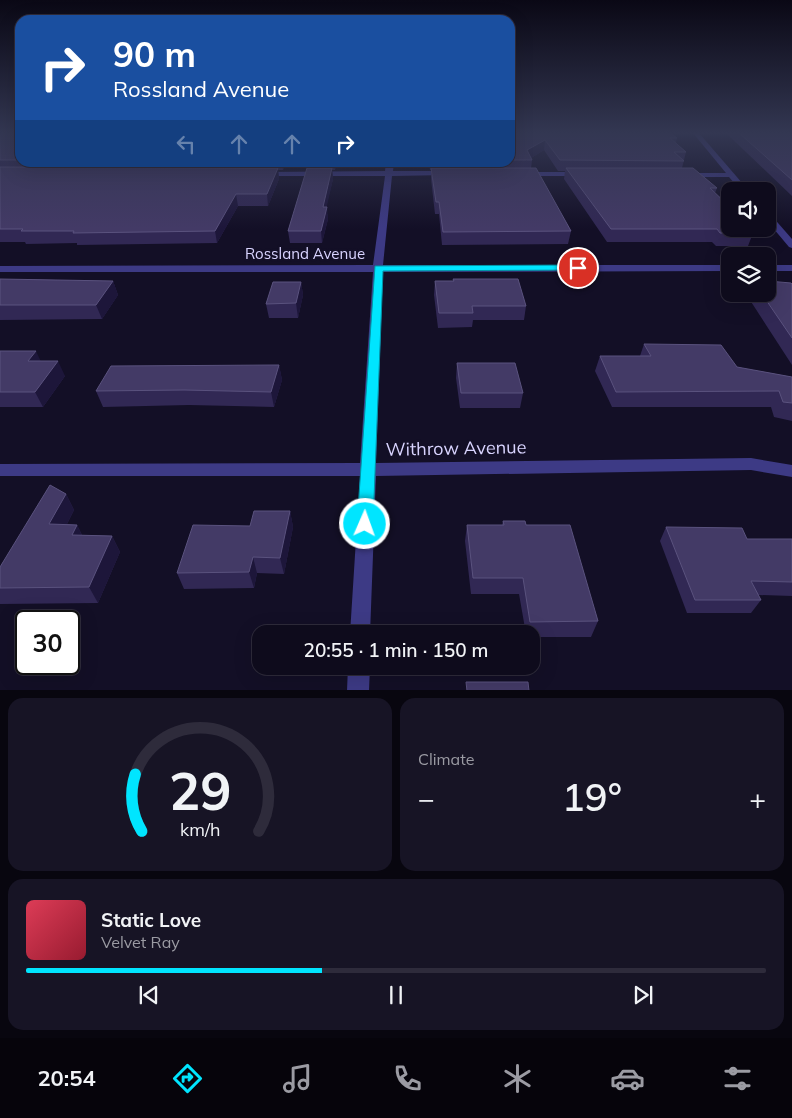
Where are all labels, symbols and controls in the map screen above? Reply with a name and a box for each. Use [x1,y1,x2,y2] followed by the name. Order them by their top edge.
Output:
[113,32,196,76] text: 90 m
[30,35,95,100] icon: right
[113,75,289,103] text: Rossland Avenue
[172,130,200,158] icon: left
[225,130,253,158] icon: ahead
[278,130,306,158] icon: ahead
[331,130,359,158] icon: right
[721,182,776,302] map controls
[721,182,776,237] button: sound
[245,244,365,263] street label: Rossland Avenue
[557,247,599,289] pin
[721,247,776,302] button: layers
[564,254,592,282] icon: arrive
[385,435,527,461] street label: Withrow Avenue
[338,497,390,549] position arrow
[15,610,80,675] speed limit sign: 30
[303,638,489,662] text: 20:55 · 1 min · 150 m
[418,749,474,769] text: Climate
[169,758,231,823] text: 29
[562,773,622,821] text: 19°
[418,781,435,816] text: −
[749,781,766,816] text: +
[180,818,220,840] text: km/h
[101,908,201,932] text: Static Love
[101,932,180,952] text: Velvet Ray
[135,981,163,1009] icon: previous
[382,981,410,1009] icon: pause
[629,981,657,1009] icon: next
[170,1061,205,1096] icon: directions
[280,1061,315,1096] icon: music
[390,1061,425,1096] icon: phone
[500,1061,535,1096] icon: climate
[610,1061,645,1096] icon: car
[720,1061,755,1096] icon: filters
[37,1064,96,1092] text: 20:54

